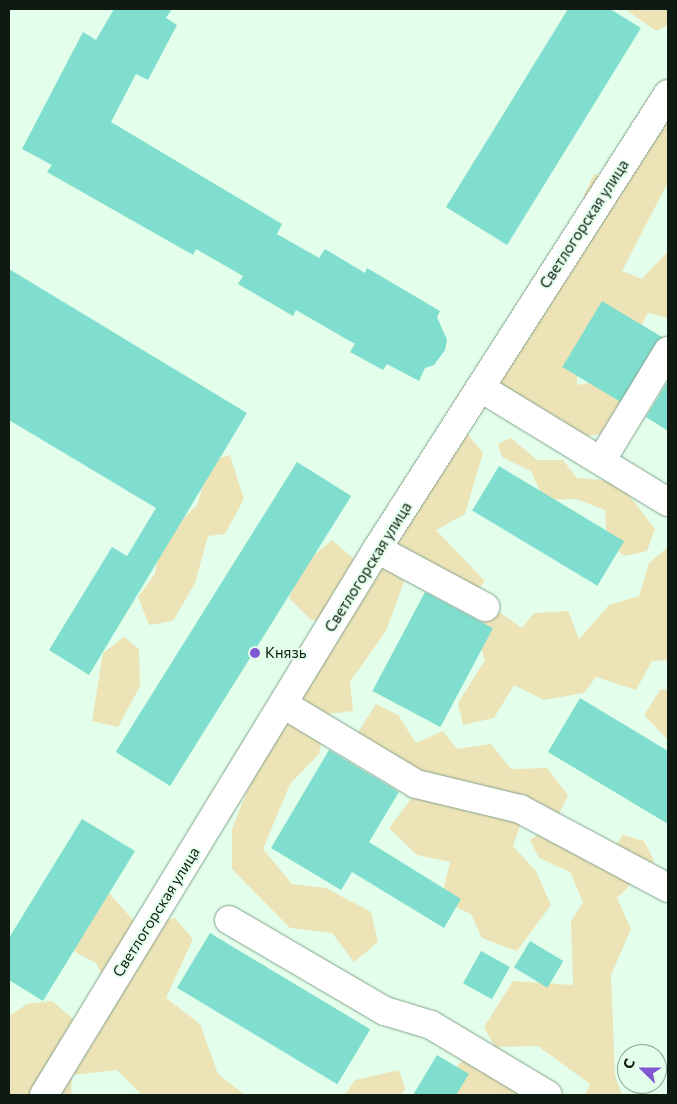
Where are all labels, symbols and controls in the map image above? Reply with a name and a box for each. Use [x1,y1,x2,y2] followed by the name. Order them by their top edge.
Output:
[536,156,632,292] street label: Светлогорская улица
[321,499,415,635] street label: Светлогорская улица
[265,644,306,662] place label: Князь
[249,647,261,659] marker: Князь
[109,844,203,980] street label: Светлогорская улица
[617,1044,667,1094] north arrow
[619,1056,638,1071] text: С

